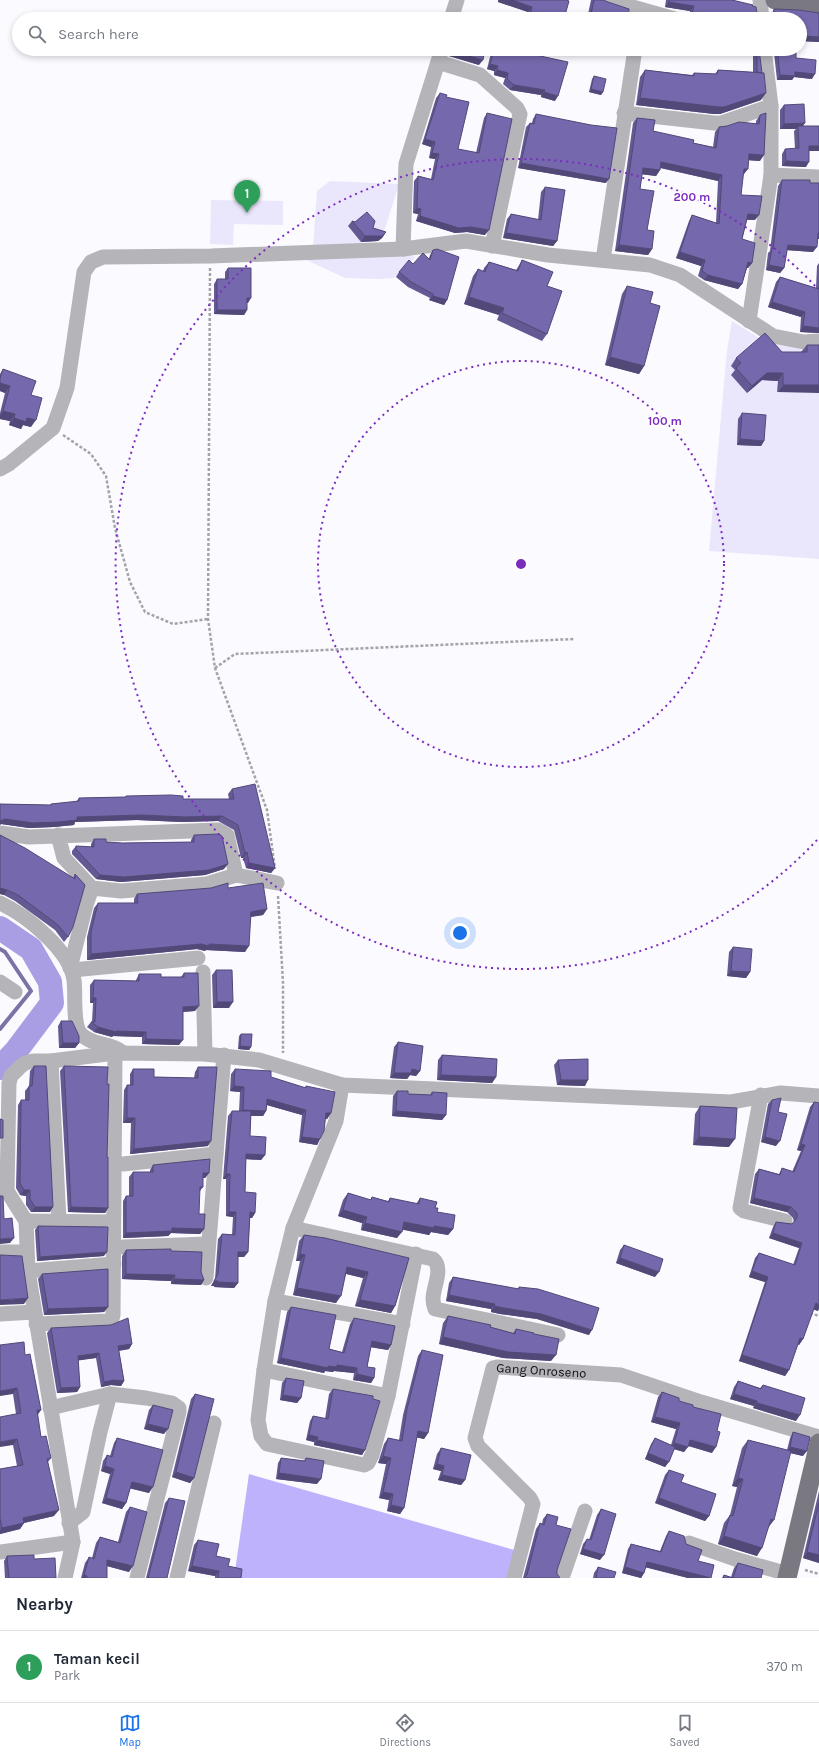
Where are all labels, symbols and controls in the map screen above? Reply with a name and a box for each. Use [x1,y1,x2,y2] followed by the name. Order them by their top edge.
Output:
[12,12,807,56] search box
[26,23,48,45] icon: search
[58,25,139,43] text: Search here
[234,180,260,213] pin: 1
[674,190,710,204] text: 200 m
[648,414,682,428] text: 100 m
[514,557,528,571] centre of rings
[450,923,470,943] your location
[496,1359,587,1380] street label: Gang Onroseno
[16,1594,73,1614] text: Nearby
[54,1650,140,1668] text: Taman kecil
[27,1659,31,1674] text: 1
[766,1659,803,1674] text: 370 m
[54,1668,80,1683] text: Park
[119,1712,141,1749] tab: Map
[379,1712,431,1749] tab: Directions
[669,1712,700,1749] tab: Saved

